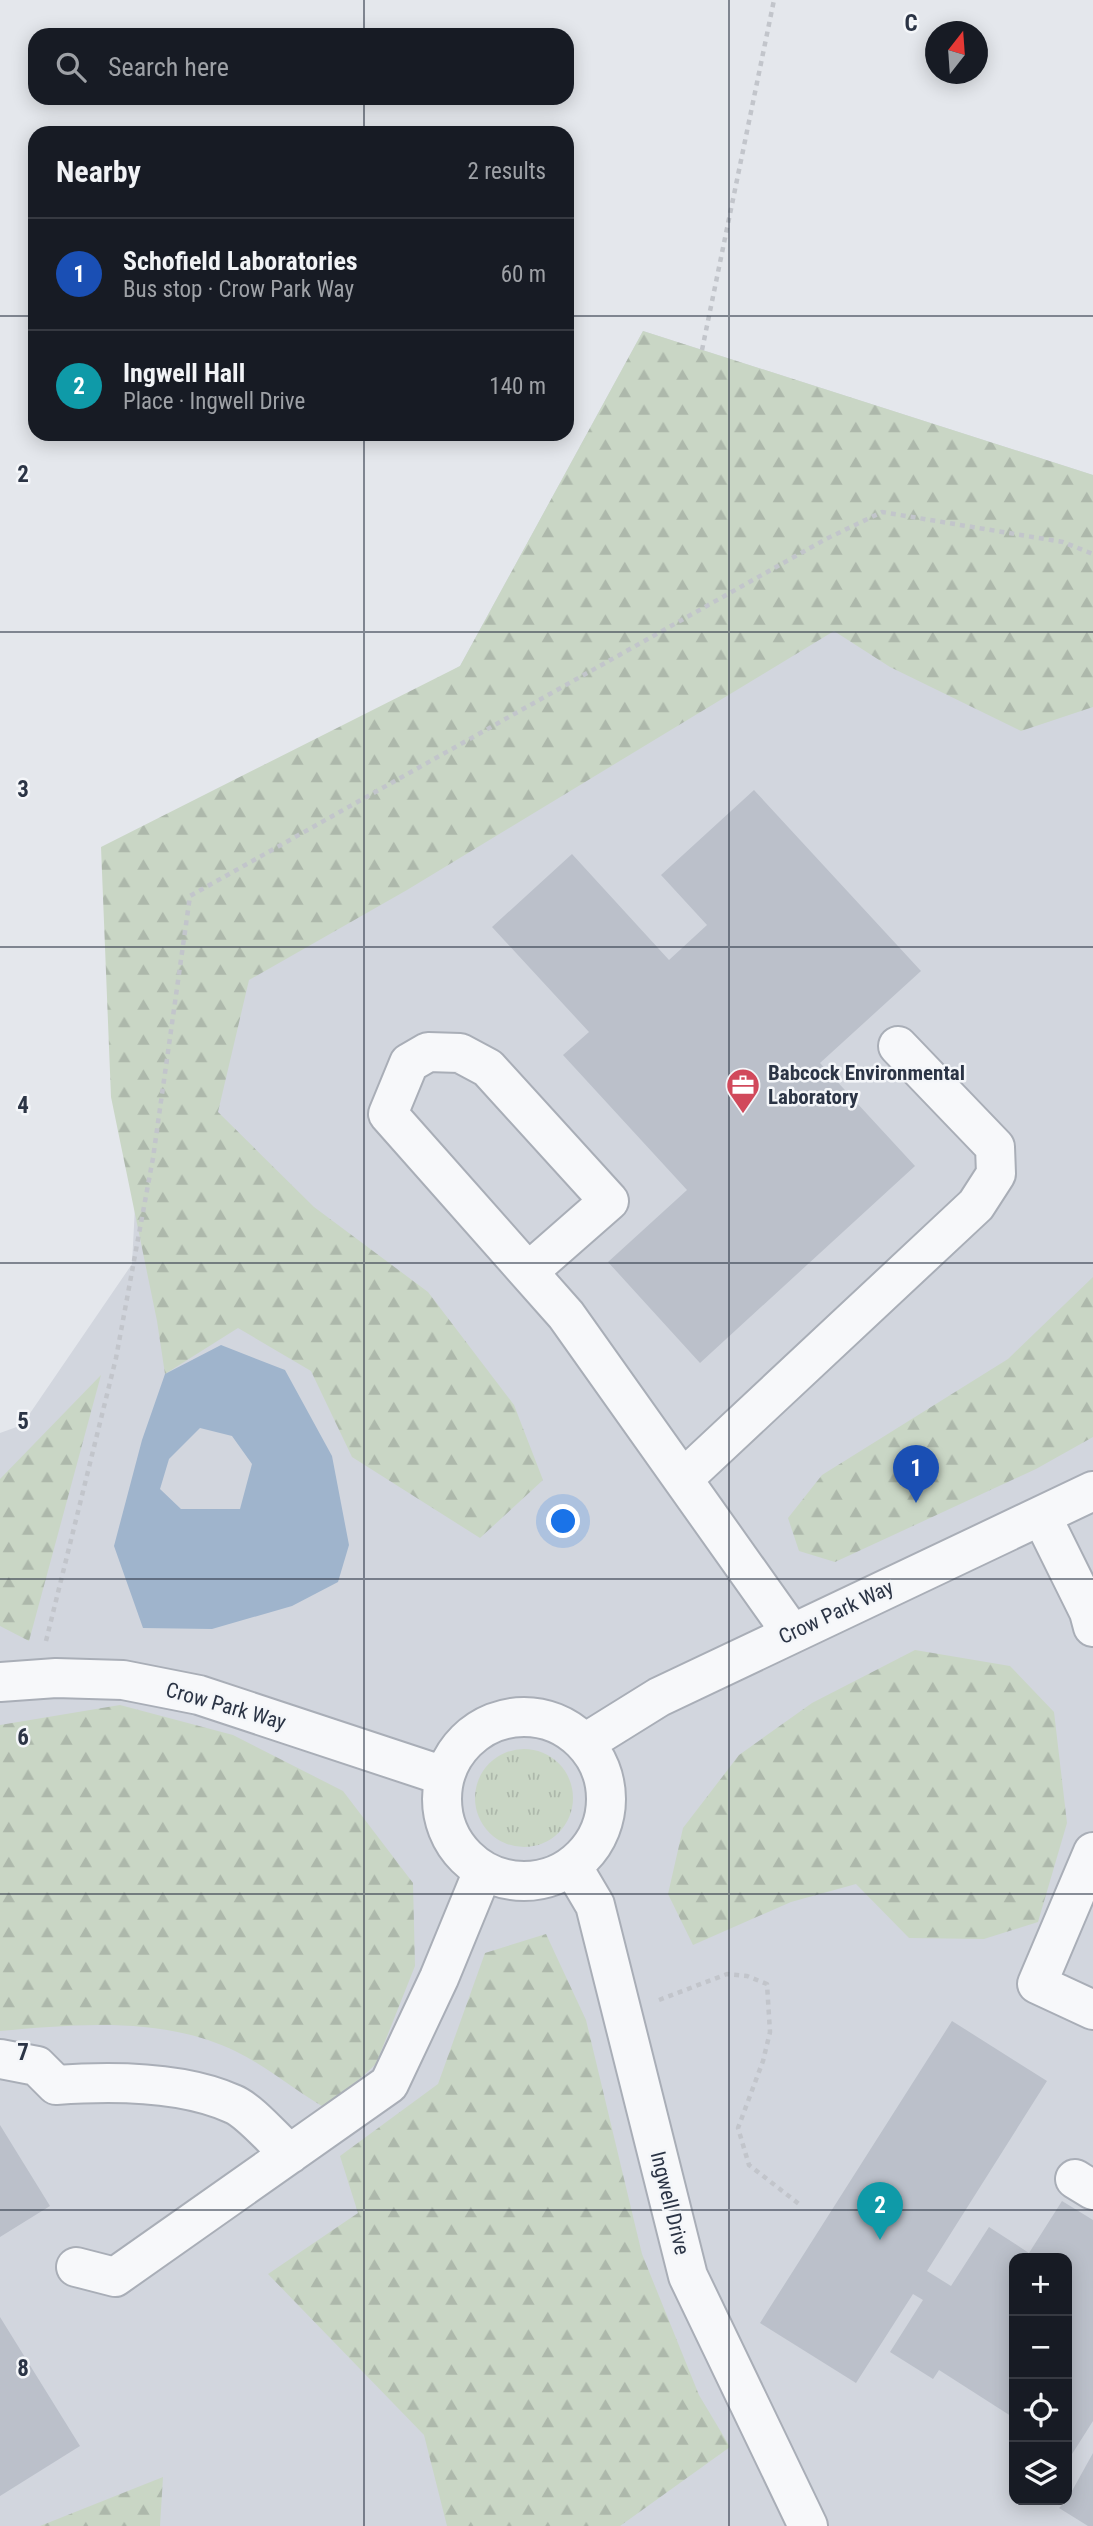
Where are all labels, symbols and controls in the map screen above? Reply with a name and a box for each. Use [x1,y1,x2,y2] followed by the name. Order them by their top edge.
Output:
[904,10,918,37] text: C
[925,21,988,84] north arrow
[28,28,574,105] search box
[52,48,90,86] icon: search
[108,52,229,82] text: Search here
[56,154,141,189] text: Nearby
[468,158,546,185] text: 2 results
[123,246,358,276] text: Schofield Laboratories
[73,261,85,288] text: 1
[501,261,546,288] text: 60 m
[123,276,354,303] text: Bus stop · Crow Park Way
[123,358,245,388] text: Ingwell Hall
[73,373,85,400] text: 2
[489,373,546,400] text: 140 m
[123,388,305,415] text: Place · Ingwell Drive
[17,461,29,488] text: 2
[17,776,29,803] text: 3
[768,1061,965,1109] place label: Babcock Environmental Laboratory
[724,1066,762,1115] office icon: Babcock Environmental Laboratory
[17,1092,29,1119] text: 4
[17,1408,29,1435] text: 5
[893,1445,939,1503] pin: 1
[546,1504,580,1538] your location
[775,1575,897,1649] street label: Crow Park Way
[163,1677,289,1735] street label: Crow Park Way
[17,1724,29,1751] text: 6
[17,2039,29,2066] text: 7
[646,2149,694,2257] street label: Ingwell Drive
[857,2182,903,2240] pin: 2
[1009,2253,1072,2505] map controls
[1009,2253,1072,2316] button: +
[1009,2316,1072,2379] button: −
[17,2355,29,2382] text: 8
[1009,2379,1072,2442] button: locate
[1009,2442,1072,2505] button: layers

